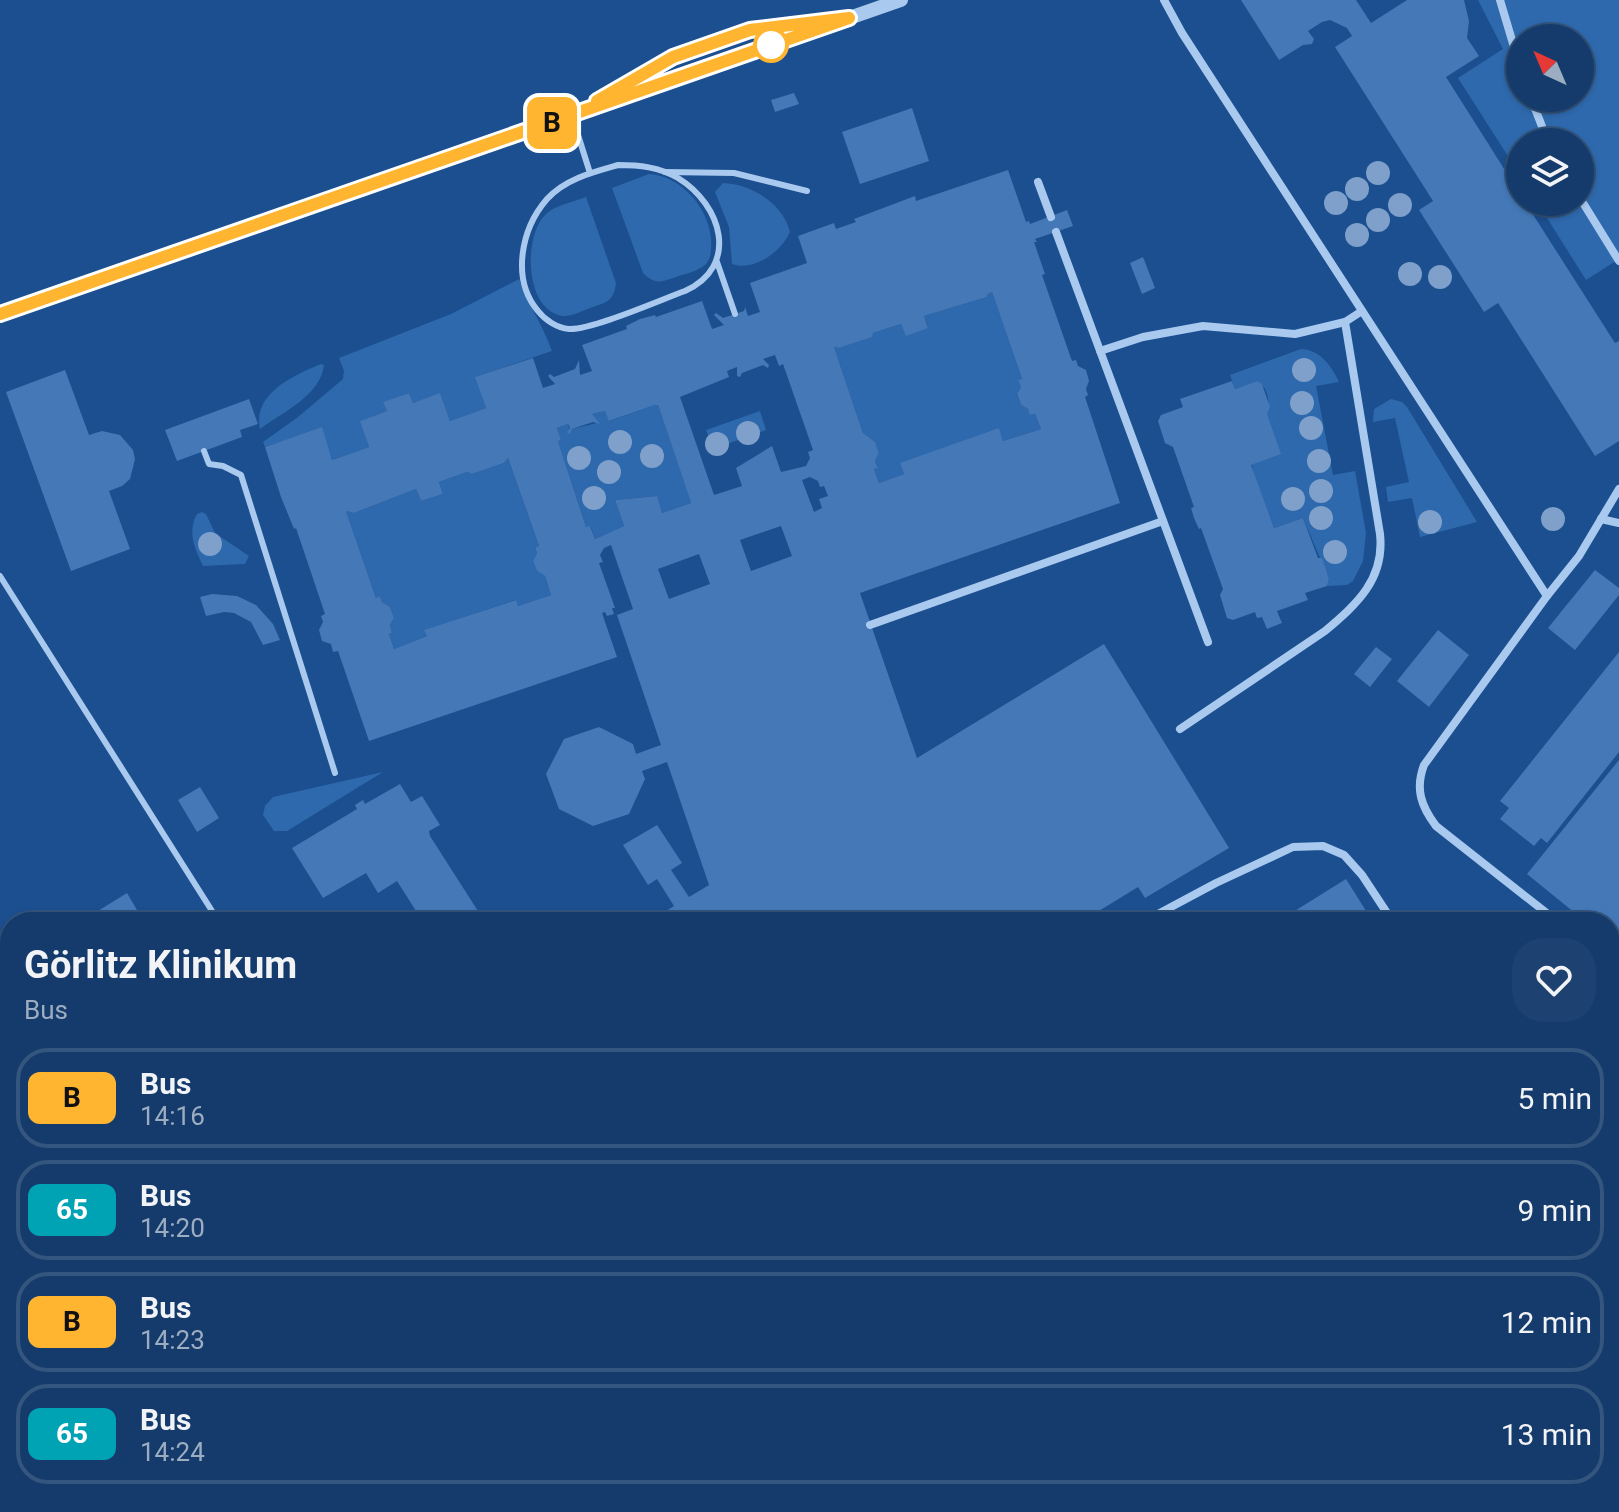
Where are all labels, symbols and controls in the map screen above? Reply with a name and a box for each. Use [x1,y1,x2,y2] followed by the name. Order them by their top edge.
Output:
[1506,24,1594,112] north arrow
[1506,24,1594,216] map controls
[754,28,788,62] unlabelled marker
[526,97,578,149] line badge: B
[543,106,561,139] text: B
[1506,128,1594,216] button: layers
[1512,938,1596,1022] button: heart
[24,943,297,987] text: Görlitz Klinikum
[24,995,68,1025] text: Bus
[140,1066,191,1101] text: Bus
[63,1081,81,1114] text: B
[1518,1081,1592,1116] text: 5 min
[140,1101,205,1131] text: 14:16
[140,1178,191,1213] text: Bus
[56,1193,88,1226] text: 65
[1518,1193,1592,1228] text: 9 min
[140,1213,205,1243] text: 14:20
[140,1290,191,1325] text: Bus
[63,1305,81,1338] text: B
[1501,1305,1592,1340] text: 12 min
[140,1325,205,1355] text: 14:23
[140,1402,191,1437] text: Bus
[56,1417,88,1450] text: 65
[1501,1417,1592,1452] text: 13 min
[140,1437,205,1467] text: 14:24

